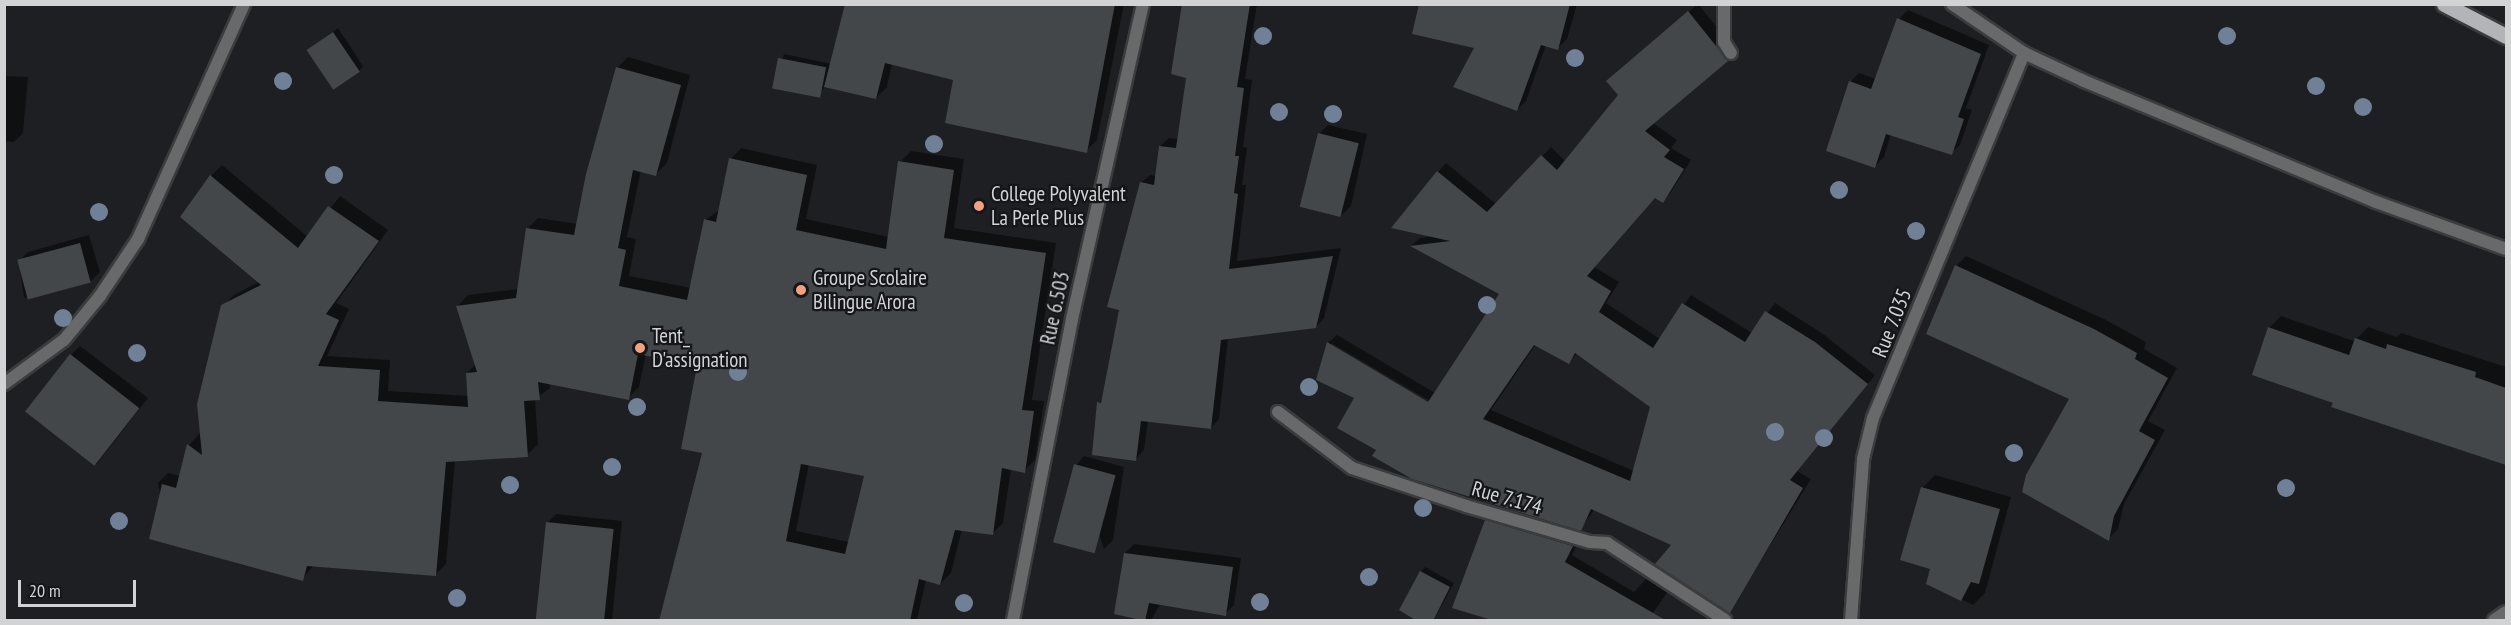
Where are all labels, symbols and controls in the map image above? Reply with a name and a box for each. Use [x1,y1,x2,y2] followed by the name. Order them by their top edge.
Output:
[991,181,1126,231] place label: College Polyvalent La Perle Plus
[972,199,986,213] marker: College Polyvalent La Perle Plus
[813,265,927,315] place label: Groupe Scolaire Bilingue Arora
[1035,269,1075,347] street label: Rue 6.503
[794,283,808,297] marker: Groupe Scolaire Bilingue Arora
[1867,285,1917,361] street label: Rue 7.035
[652,323,748,373] place label: Tent_ D'assignation
[633,341,647,355] marker: Tent_ D'assignation
[1469,476,1545,520] street label: Rue 7.174
[21,568,140,606] scale bar
[29,579,61,602] text: 20 m

